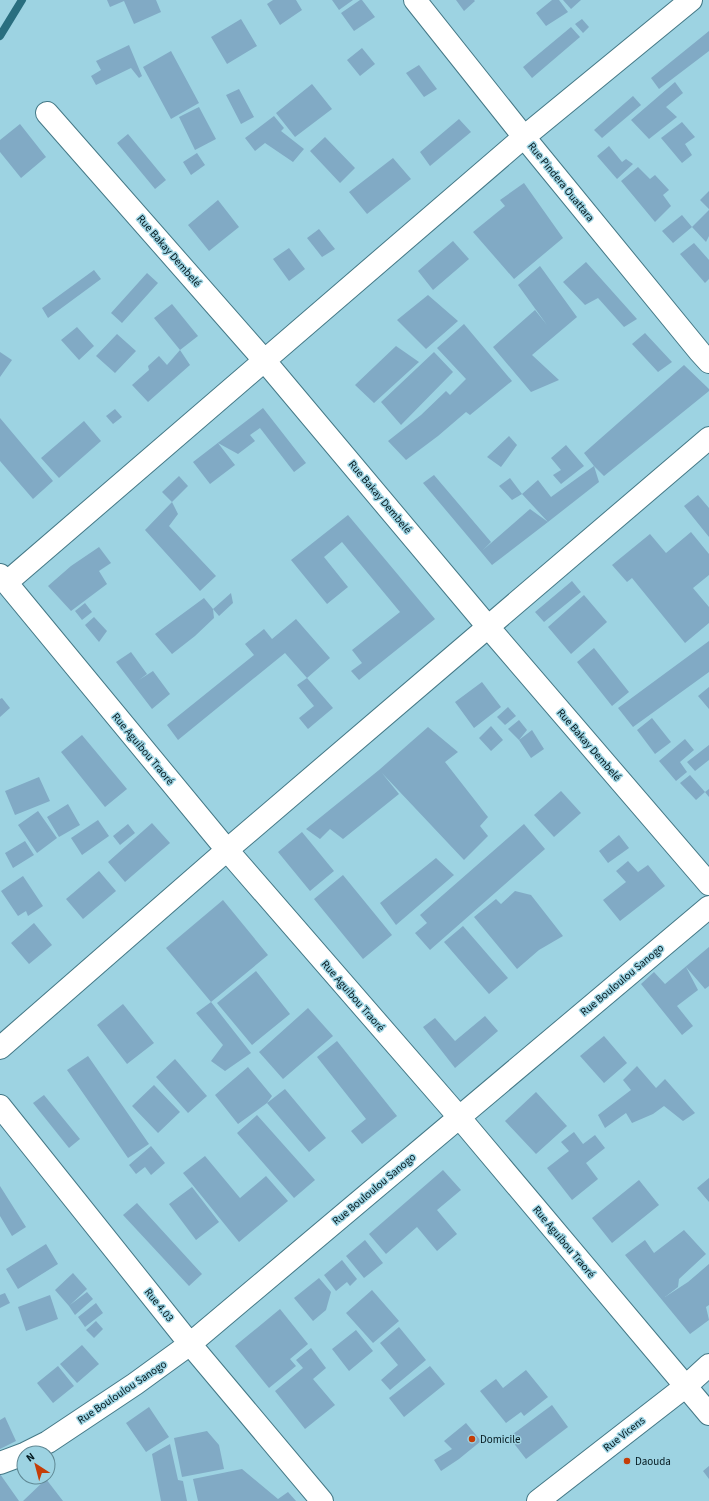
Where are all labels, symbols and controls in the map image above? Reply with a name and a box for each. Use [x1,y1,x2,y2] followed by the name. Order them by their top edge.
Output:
[524,139,598,225] street label: Rue Pindera Ouattara
[133,212,205,291] street label: Rue Bakay Dembelé
[345,457,415,537] street label: Rue Bakay Dembelé
[553,706,625,785] street label: Rue Bakay Dembelé
[108,710,178,789] street label: Rue Aguibou Traoré
[577,941,667,1019] street label: Rue Bouloulou Sanogo
[318,957,389,1035] street label: Rue Aguibou Traoré
[329,1150,419,1228] street label: Rue Bouloulou Sanogo
[529,1203,599,1282] street label: Rue Aguibou Traoré
[141,1285,177,1325] street label: Rue 4.03
[74,1356,170,1428] street label: Rue Bouloulou Sanogo
[600,1413,648,1455] street label: Rue Vicens
[480,1432,521,1447] place label: Domicile
[467,1434,477,1444] marker: Domicile
[16,1445,56,1485] north arrow
[23,1449,38,1466] text: N
[635,1454,671,1469] place label: Daouda
[622,1456,632,1466] marker: Daouda

